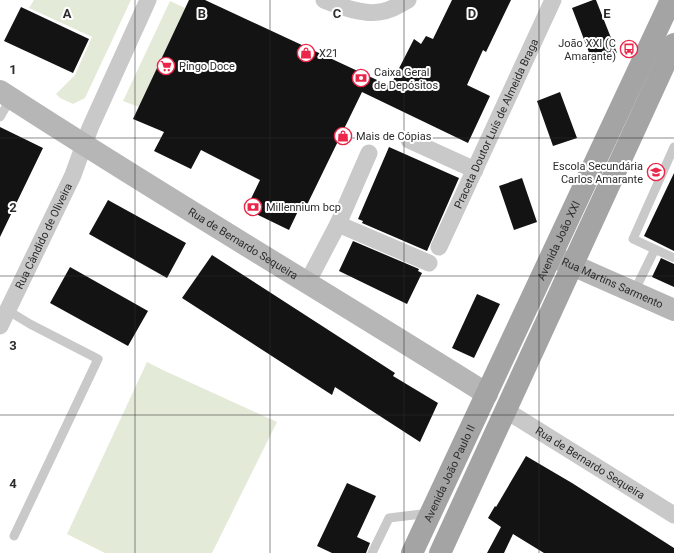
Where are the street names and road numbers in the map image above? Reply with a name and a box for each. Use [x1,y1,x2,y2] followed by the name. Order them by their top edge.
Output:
[452,37,541,211] street label: Praceta Doutor Luís de Almeida Braga
[13,181,75,291] street label: Rua Cândido de Oliveira
[535,199,583,282] street label: Avenida João XXI
[186,205,300,283] street label: Rua de Bernardo Sequeira
[560,255,665,311] street label: Rua Martins Sarmento
[421,423,478,524] street label: Avenida João Paulo II
[533,424,647,502] street label: Rua de Bernardo Sequeira

